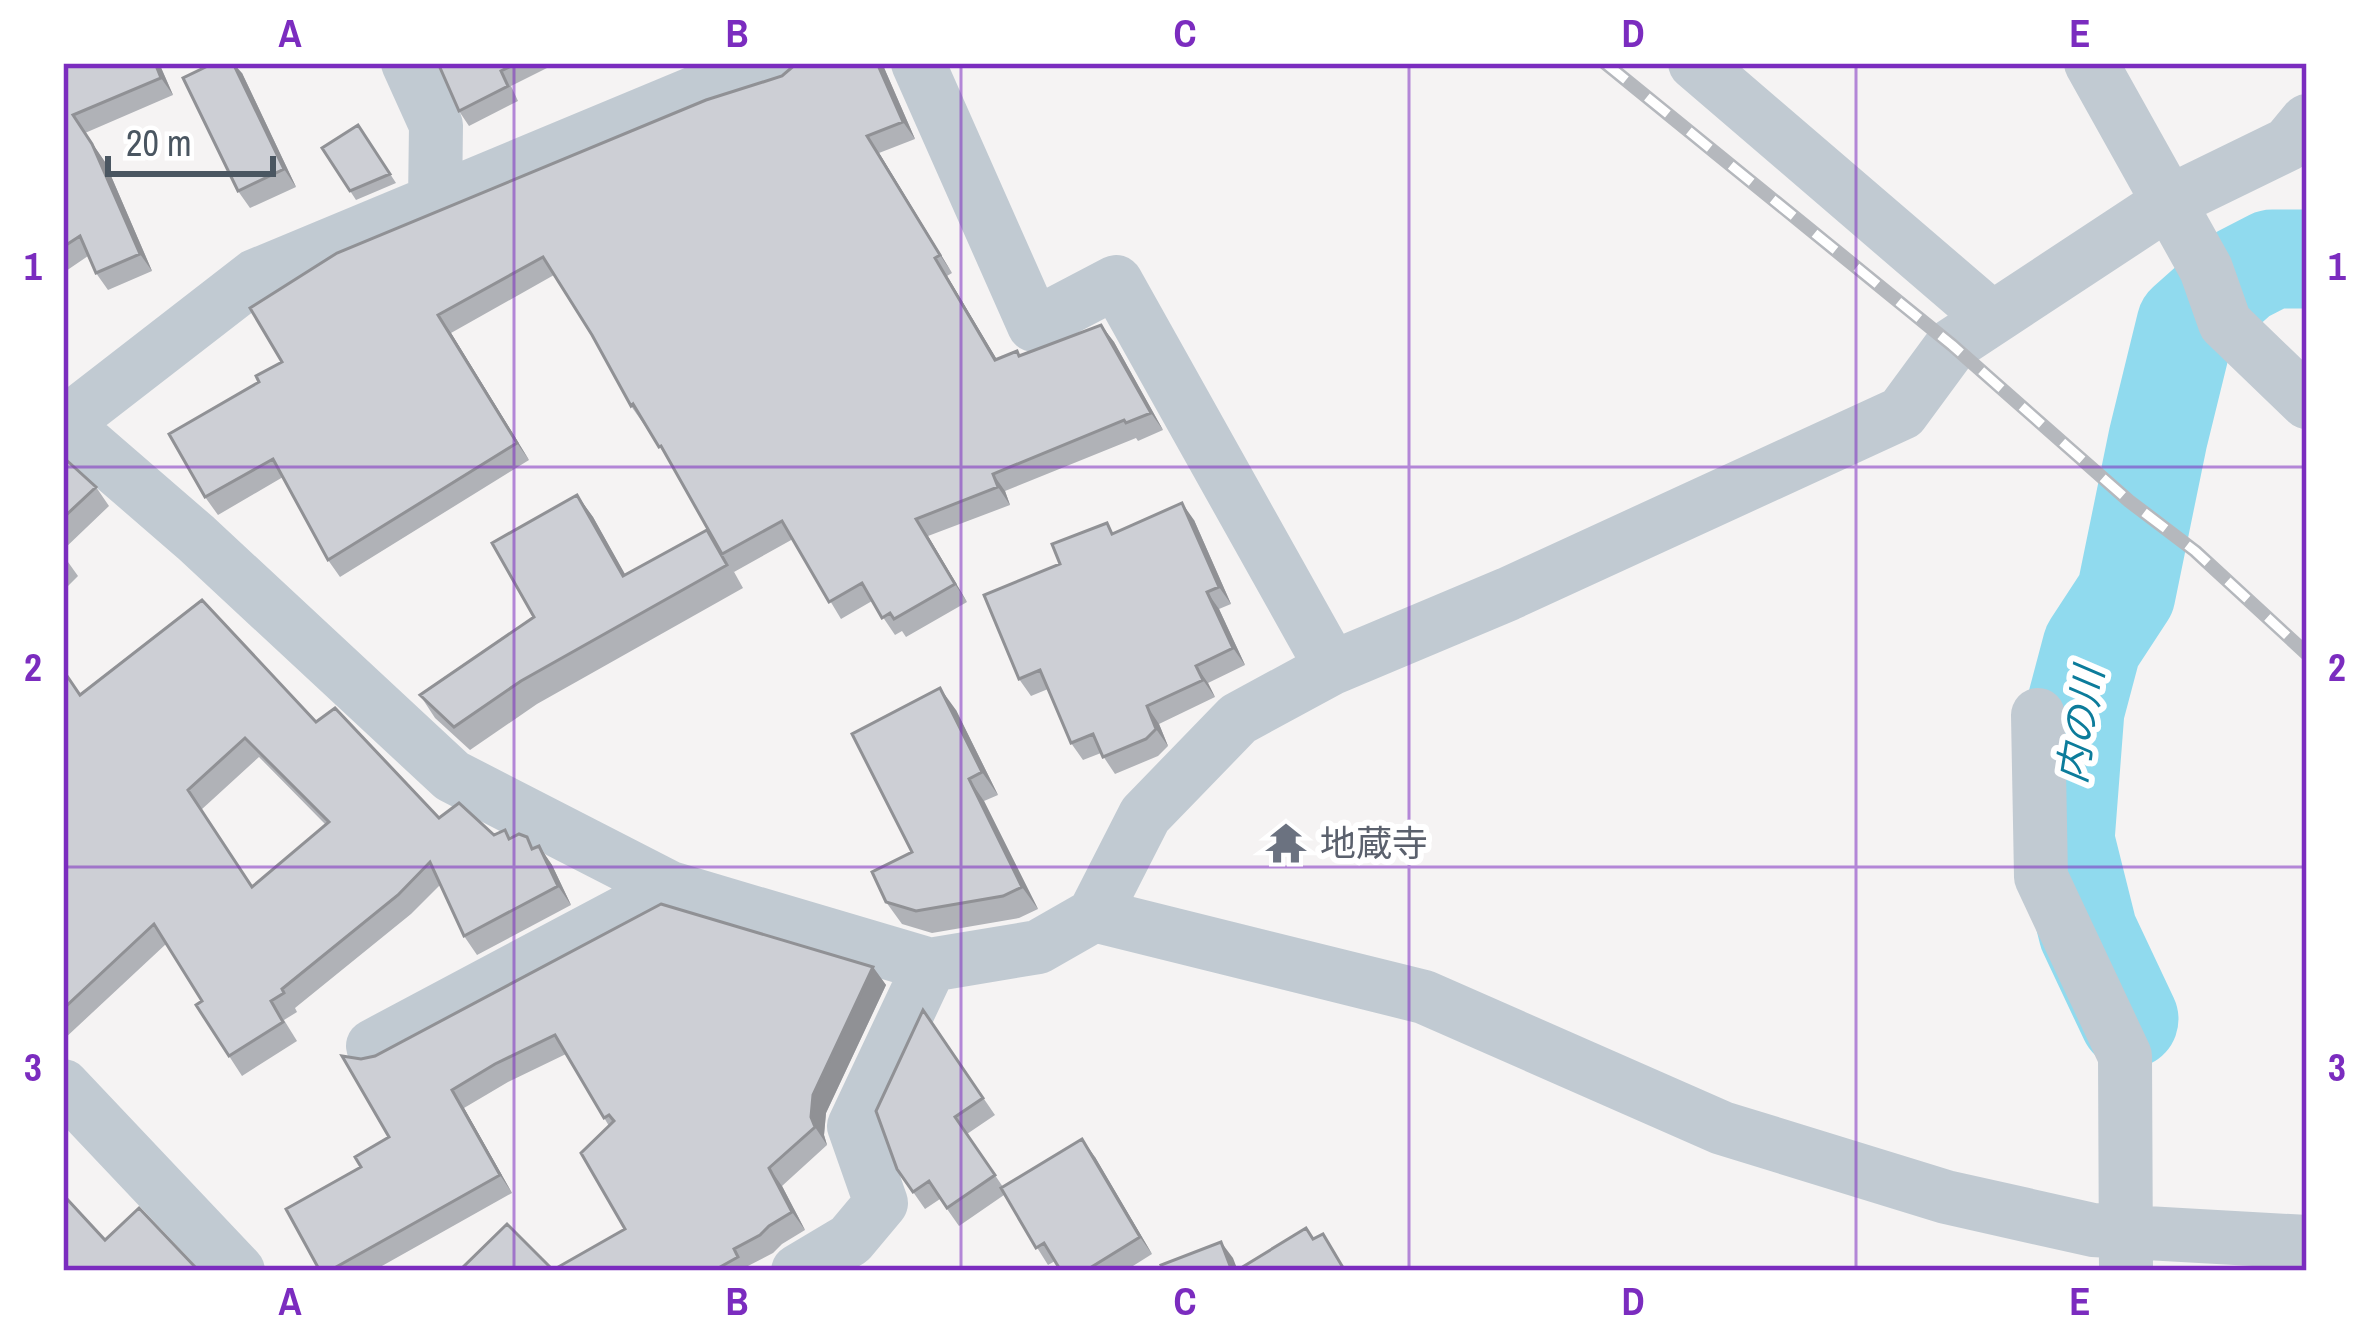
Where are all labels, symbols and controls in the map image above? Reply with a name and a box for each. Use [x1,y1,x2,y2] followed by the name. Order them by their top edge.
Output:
[278,7,302,59] text: A
[725,7,749,59] text: B
[1173,7,1197,59] text: C
[1621,7,1645,59] text: D
[2069,7,2091,59] text: E
[108,102,273,176] scale bar
[126,119,192,167] text: 20 m
[24,240,42,292] text: 1
[2328,240,2346,292] text: 1
[24,641,42,693] text: 2
[2328,641,2346,693] text: 2
[2045,659,2115,787] water label: 内の川
[1320,819,1428,867] place label: 地蔵寺
[1263,820,1309,866] temple icon: 地蔵寺
[24,1041,42,1093] text: 3
[2328,1041,2346,1093] text: 3
[278,1275,302,1327] text: A
[725,1275,749,1327] text: B
[1173,1275,1197,1327] text: C
[1621,1275,1645,1327] text: D
[2069,1275,2091,1327] text: E

